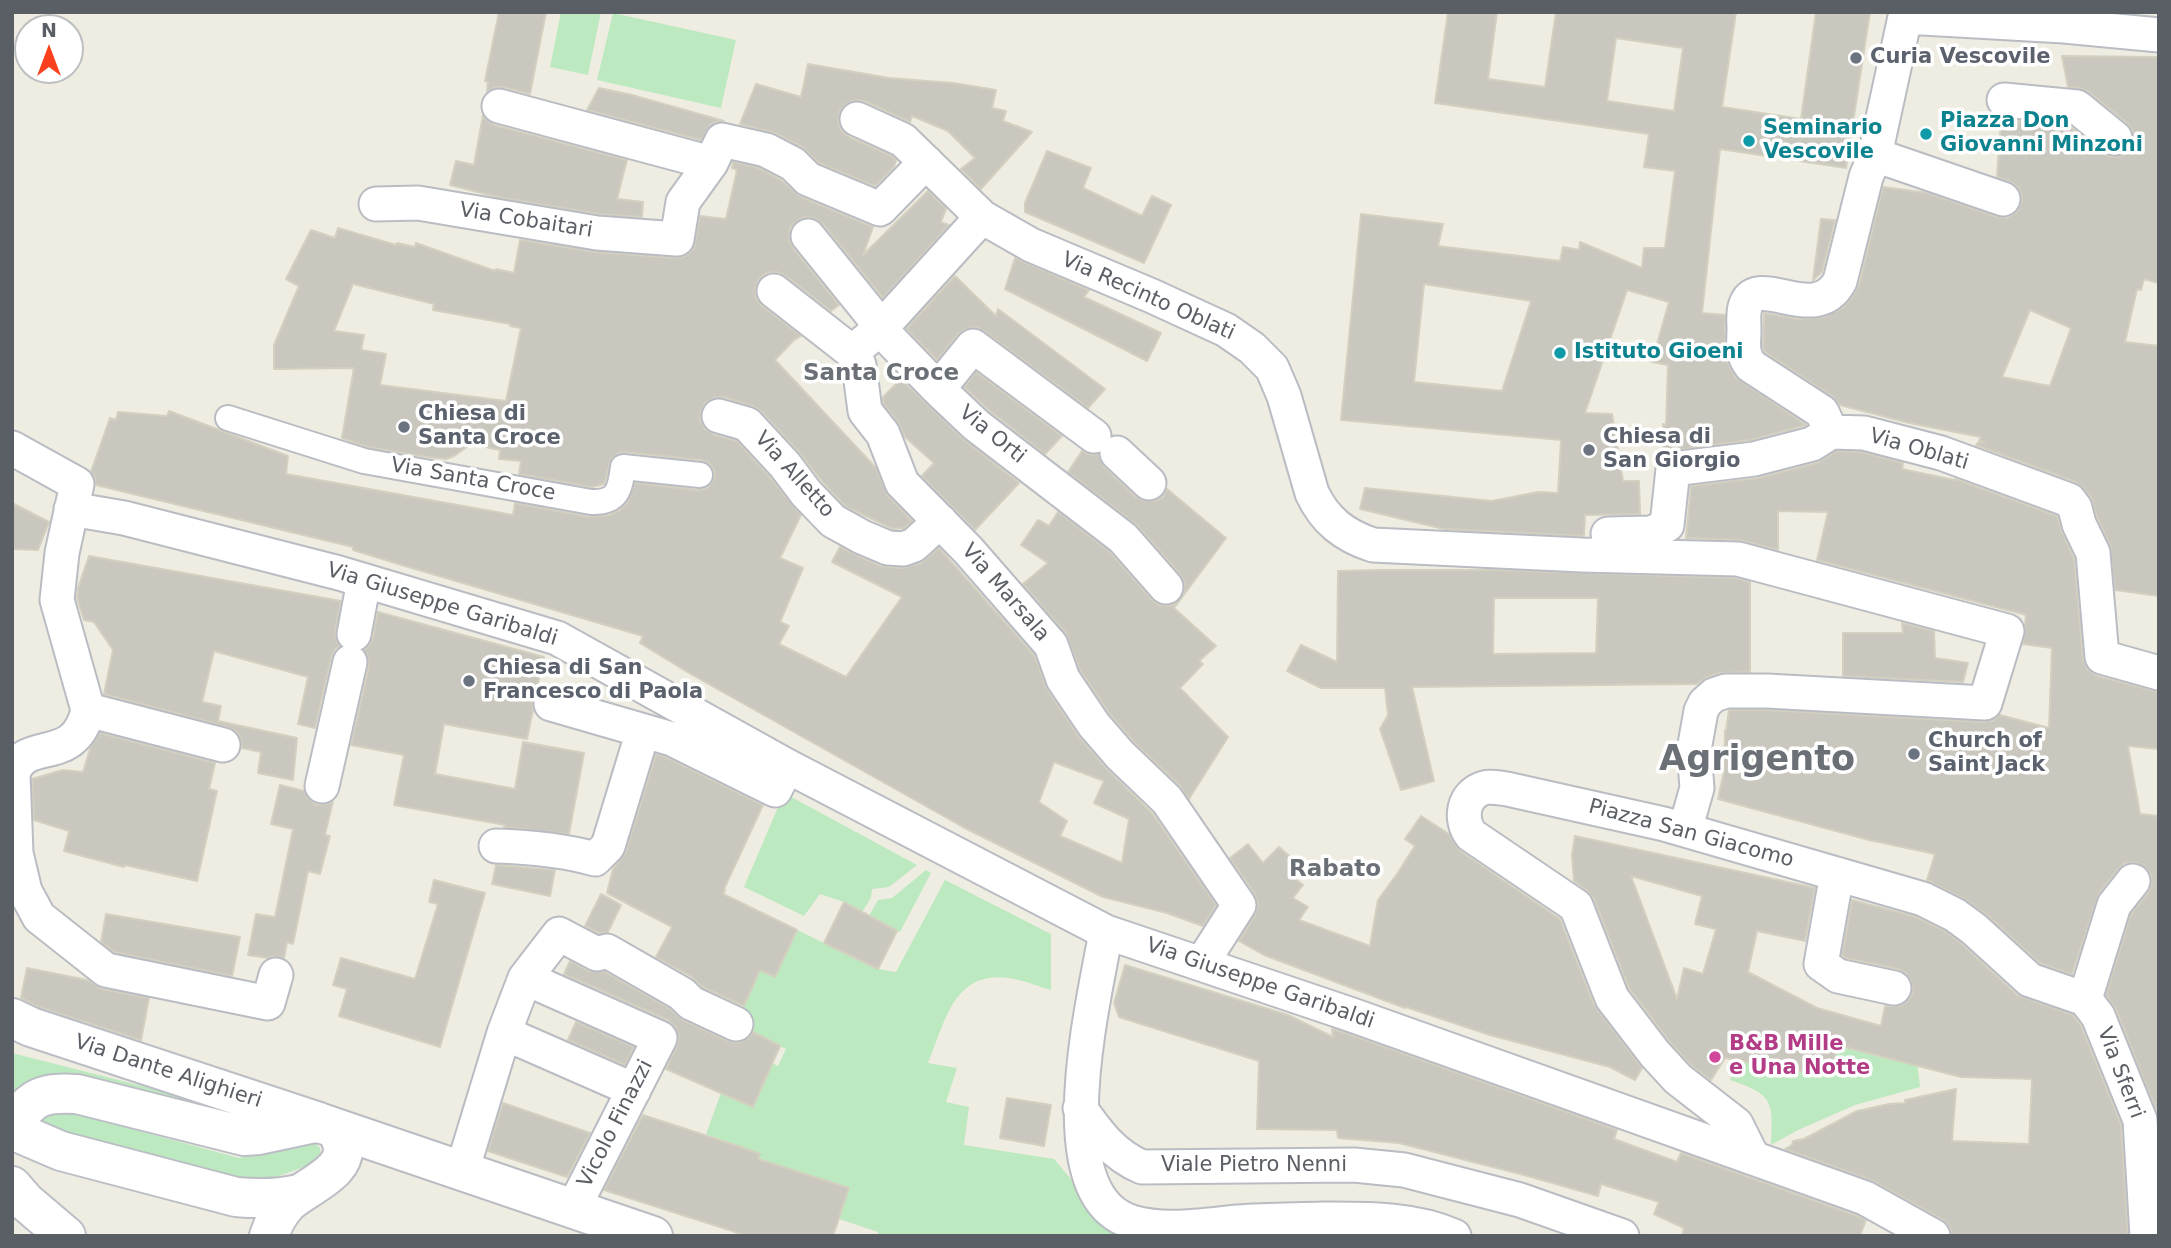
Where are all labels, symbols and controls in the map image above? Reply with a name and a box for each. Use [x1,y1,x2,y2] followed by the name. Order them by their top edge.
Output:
[14,14,84,84] north arrow
[41,19,57,41] text: N
[1870,45,2050,71] place label: Curia Vescovile
[1848,50,1864,66] marker: Curia Vescovile
[1940,109,2143,159] place label: Piazza Don Giovanni Minzoni
[1763,116,1883,166] place label: Seminario Vescovile
[1918,126,1934,142] marker: Piazza Don Giovanni Minzoni
[1741,133,1757,149] marker: Seminario Vescovile
[458,198,594,244] street label: Via Cobaitari
[1057,247,1239,347] street label: Via Recinto Oblati
[1574,340,1744,366] place label: Istituto Gioeni
[1552,345,1568,361] marker: Istituto Gioeni
[803,360,959,388] district label: Santa Croce
[954,401,1030,469] street label: Via Orti
[418,402,561,452] place label: Chiesa di Santa Croce
[396,419,412,435] marker: Chiesa di Santa Croce
[1867,424,1971,476] street label: Via Oblati
[1603,425,1740,475] place label: Chiesa di San Giorgio
[749,427,839,523] street label: Via Alletto
[1581,442,1597,458] marker: Chiesa di San Giorgio
[389,453,557,507] street label: Via Santa Croce
[956,539,1054,647] street label: Via Marsala
[324,558,560,652] street label: Via Giuseppe Garibaldi
[483,656,703,706] place label: Chiesa di San Francesco di Paola
[461,673,477,689] marker: Chiesa di San Francesco di Paola
[1928,729,2045,779] place label: Church of Saint Jack
[1659,740,1855,782] district label: Agrigento
[1906,746,1922,762] marker: Church of Saint Jack
[1586,794,1796,874] street label: Piazza San Giacomo
[1289,856,1381,884] district label: Rabato
[1143,933,1377,1035] street label: Via Giuseppe Garibaldi
[2091,1024,2149,1122] street label: Via Sferri
[71,1030,265,1114] street label: Via Dante Alighieri
[1729,1032,1870,1082] place label: B&B Mille e Una Notte
[1707,1049,1723,1065] marker: B&B Mille e Una Notte
[573,1056,659,1192] street label: Vicolo Finazzi
[1161,1153,1347,1179] street label: Viale Pietro Nenni

